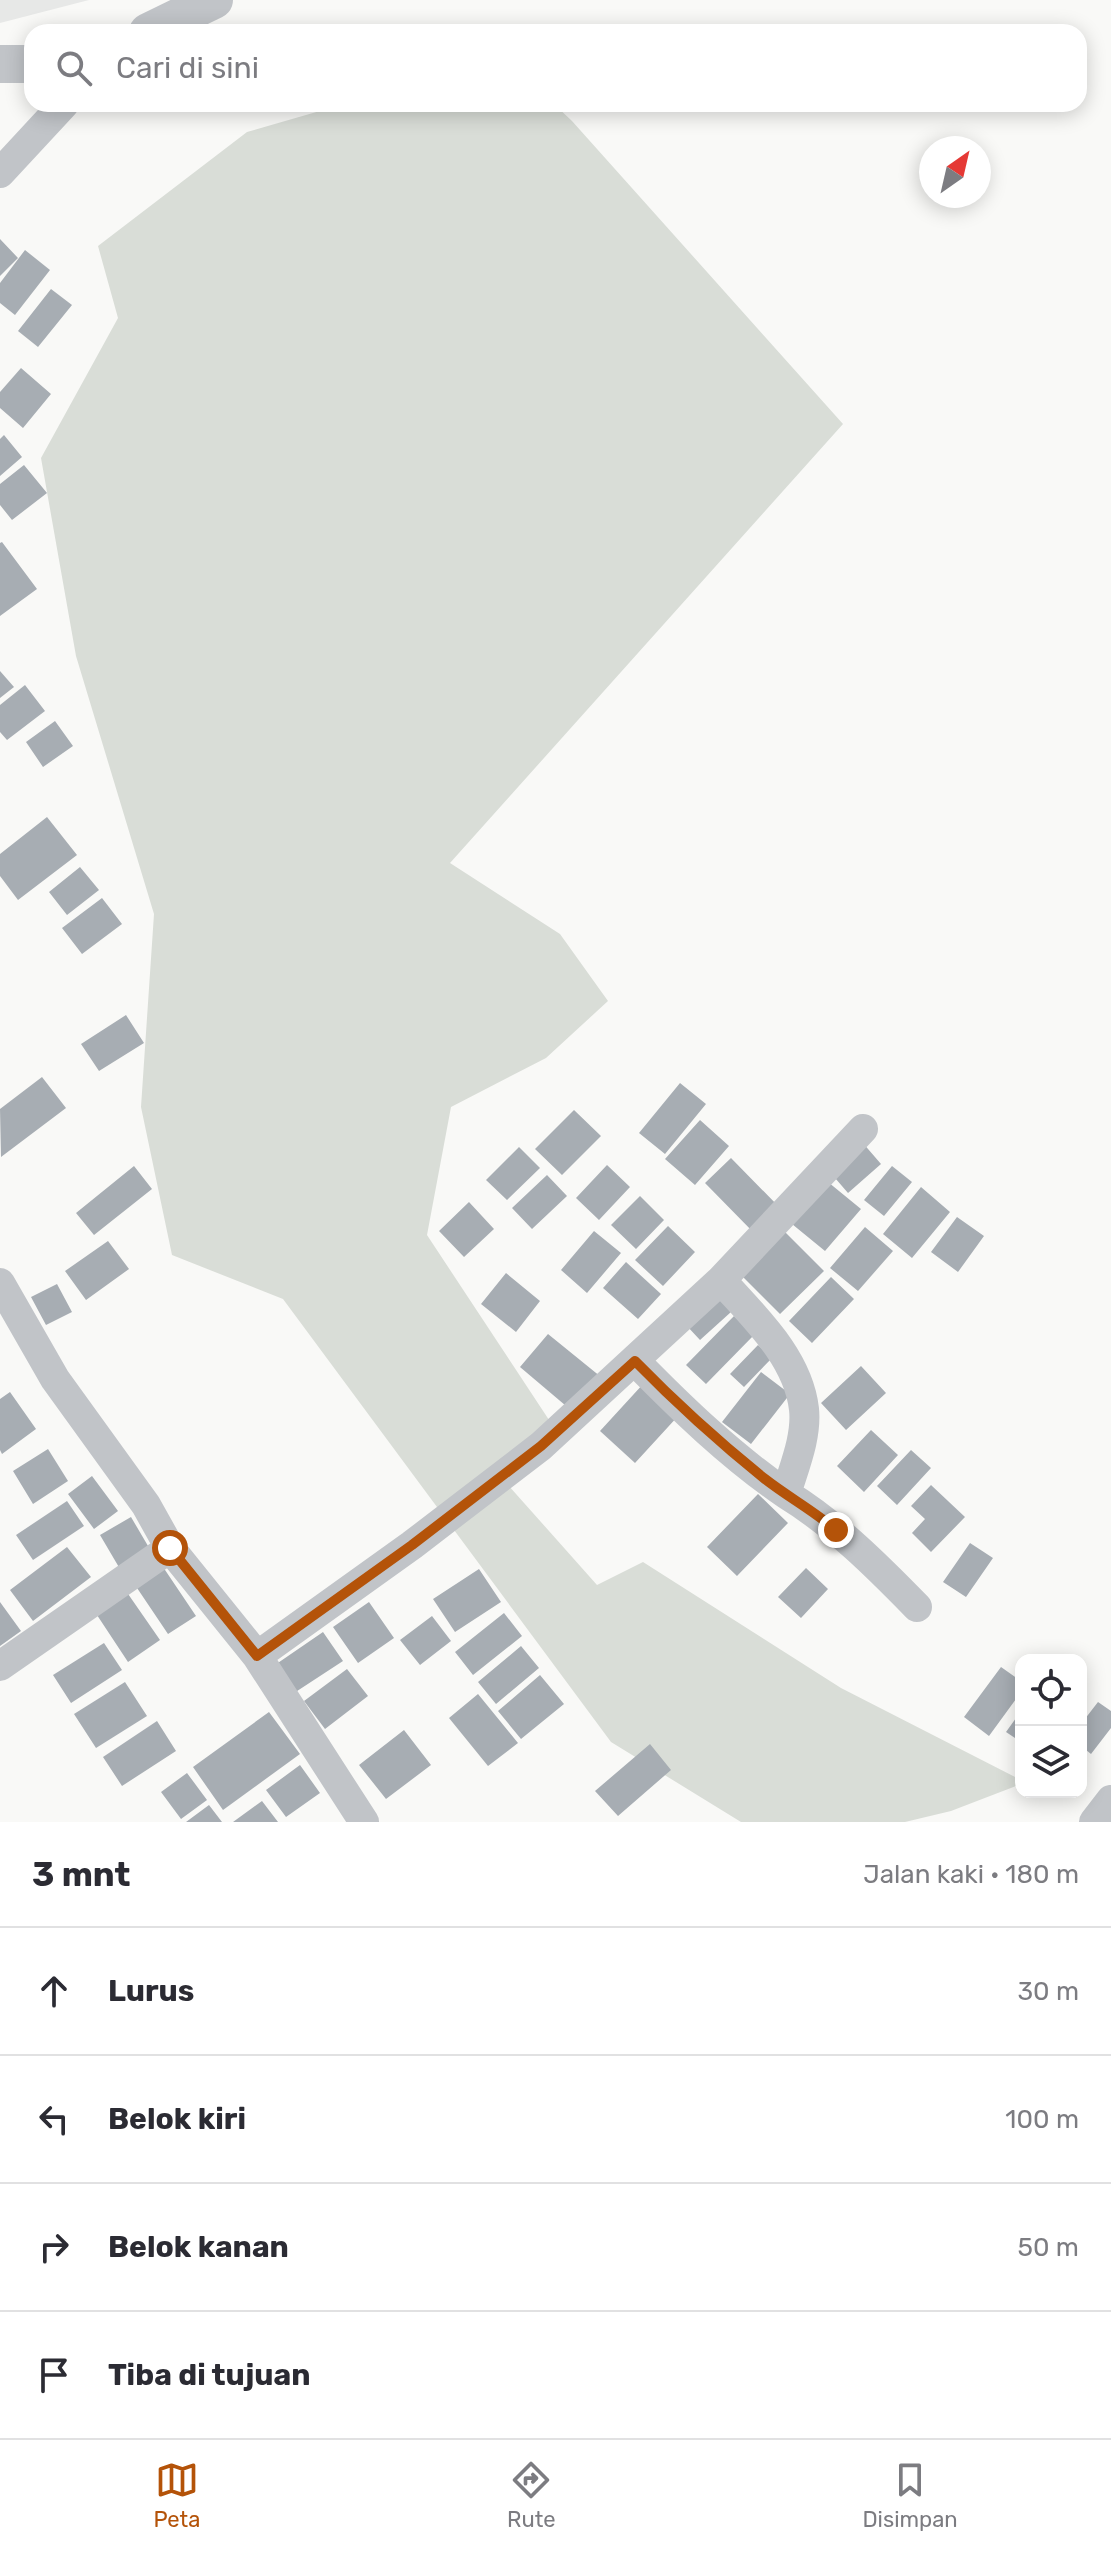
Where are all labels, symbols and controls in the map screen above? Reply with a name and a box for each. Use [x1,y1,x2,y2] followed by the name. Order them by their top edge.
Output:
[24,24,1087,112] search box
[52,46,96,90] icon: search
[116,50,259,86] text: Cari di sini
[919,136,991,208] north arrow
[818,1512,854,1548] route end
[152,1530,188,1566] route start
[1015,1654,1087,1798] map controls
[1015,1654,1087,1726] button: locate
[1015,1726,1087,1798] button: layers
[32,1854,130,1895] text: 3 mnt
[863,1859,1079,1890] text: Jalan kaki · 180 m
[32,1969,76,2013] icon: ahead
[108,1973,194,2009] text: Lurus
[1017,1976,1079,2007] text: 30 m
[32,2097,76,2141] icon: left
[108,2101,246,2137] text: Belok kiri
[1005,2104,1079,2135] text: 100 m
[32,2225,76,2269] icon: right
[108,2229,289,2265] text: Belok kanan
[1018,2232,1079,2263] text: 50 m
[32,2353,76,2397] icon: arrive
[108,2357,310,2393] text: Tiba di tujuan
[153,2458,200,2533] tab: Peta
[507,2458,556,2533] tab: Rute
[862,2458,958,2533] tab: Disimpan

